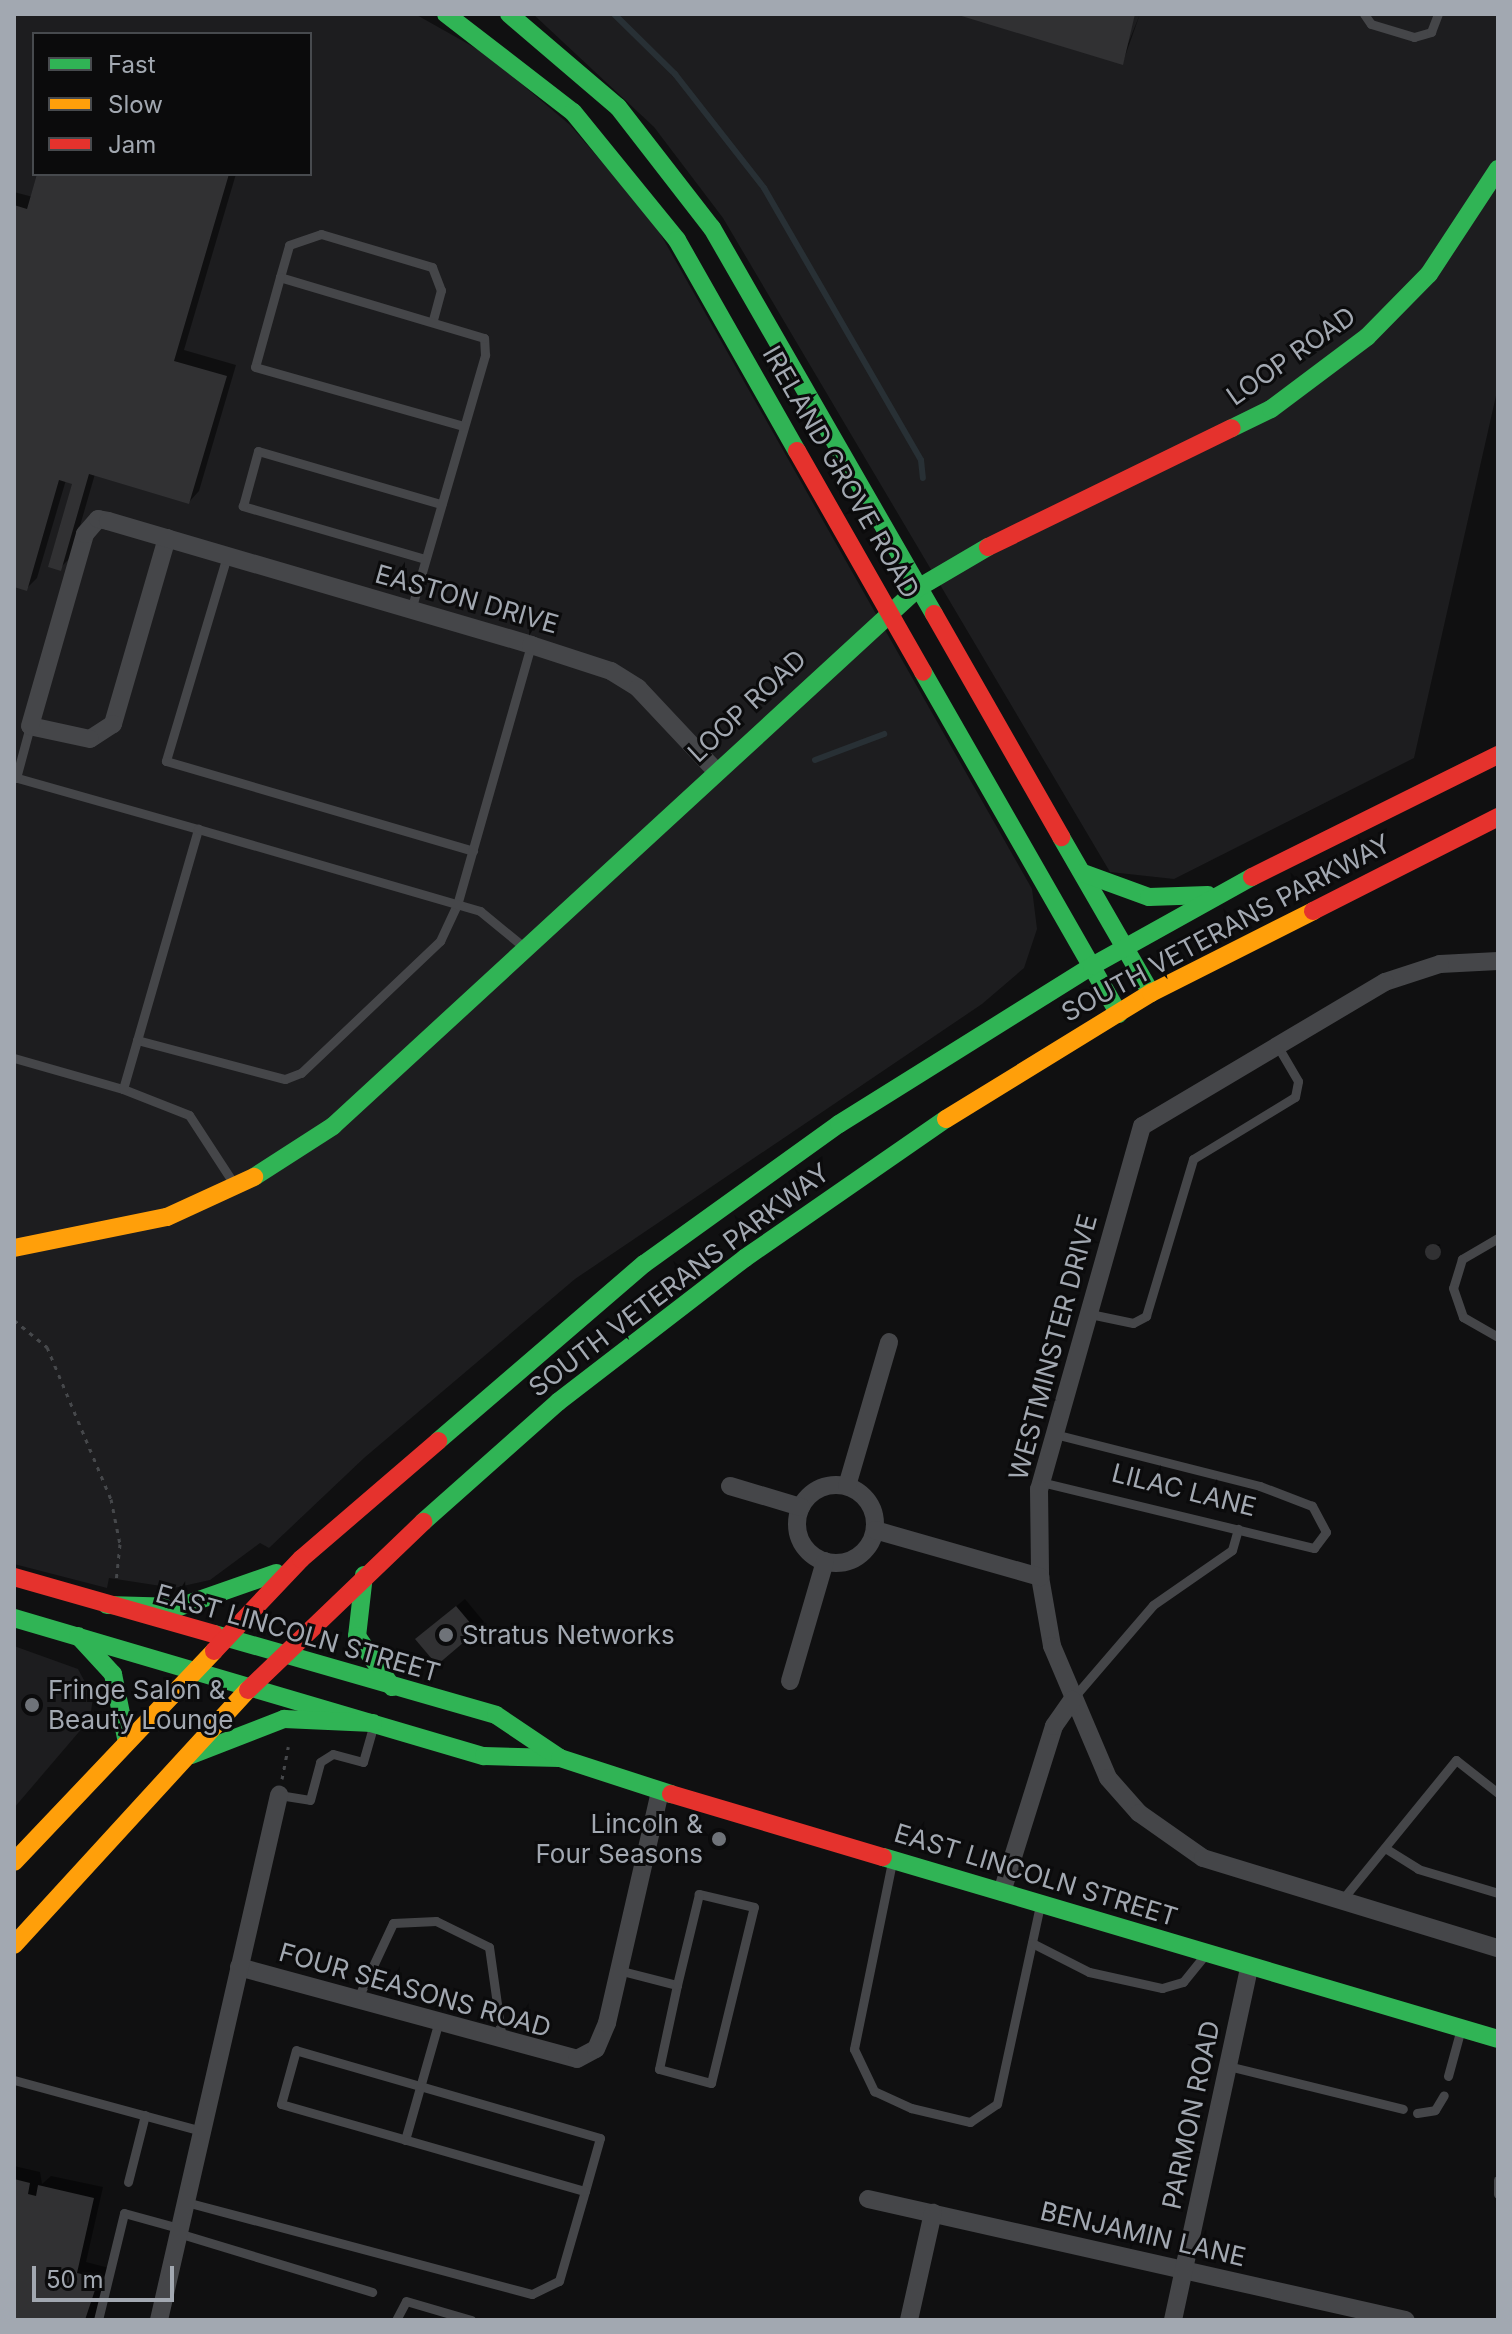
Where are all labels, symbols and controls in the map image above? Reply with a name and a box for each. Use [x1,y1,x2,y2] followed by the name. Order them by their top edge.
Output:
[32,32,312,176] legend
[108,50,156,79] text: Fast
[108,90,163,119] text: Slow
[108,130,156,159] text: Jam
[1221,300,1361,412] street label: LOOP ROAD
[756,340,926,604] street label: IRELAND GROVE ROAD
[372,558,562,640] street label: EASTON DRIVE
[681,643,813,769] street label: LOOP ROAD
[1056,828,1396,1028] street label: SOUTH VETERANS PARKWAY
[523,1157,835,1403] street label: SOUTH VETERANS PARKWAY
[1002,1211,1104,1483] street label: WESTMINSTER DRIVE
[1109,1457,1259,1523] street label: LILAC LANE
[152,1577,444,1689] street label: EAST LINCOLN STREET
[462,1619,675,1651] place label: Stratus Networks
[437,1626,455,1644] marker: Stratus Networks
[48,1674,233,1736] place label: Fringe Salon & Beauty Lounge
[23,1696,41,1714] marker: Fringe Salon & Beauty Lounge
[536,1808,703,1870] place label: Lincoln & Four Seasons
[891,1817,1181,1933] street label: EAST LINCOLN STREET
[710,1830,728,1848] marker: Lincoln & Four Seasons
[275,1936,555,2044] street label: FOUR SEASONS ROAD
[1156,2018,1226,2212] street label: PARMON ROAD
[1037,2195,1249,2273] street label: BENJAMIN LANE
[36,2250,178,2300] scale bar
[46,2265,104,2294] text: 50 m

